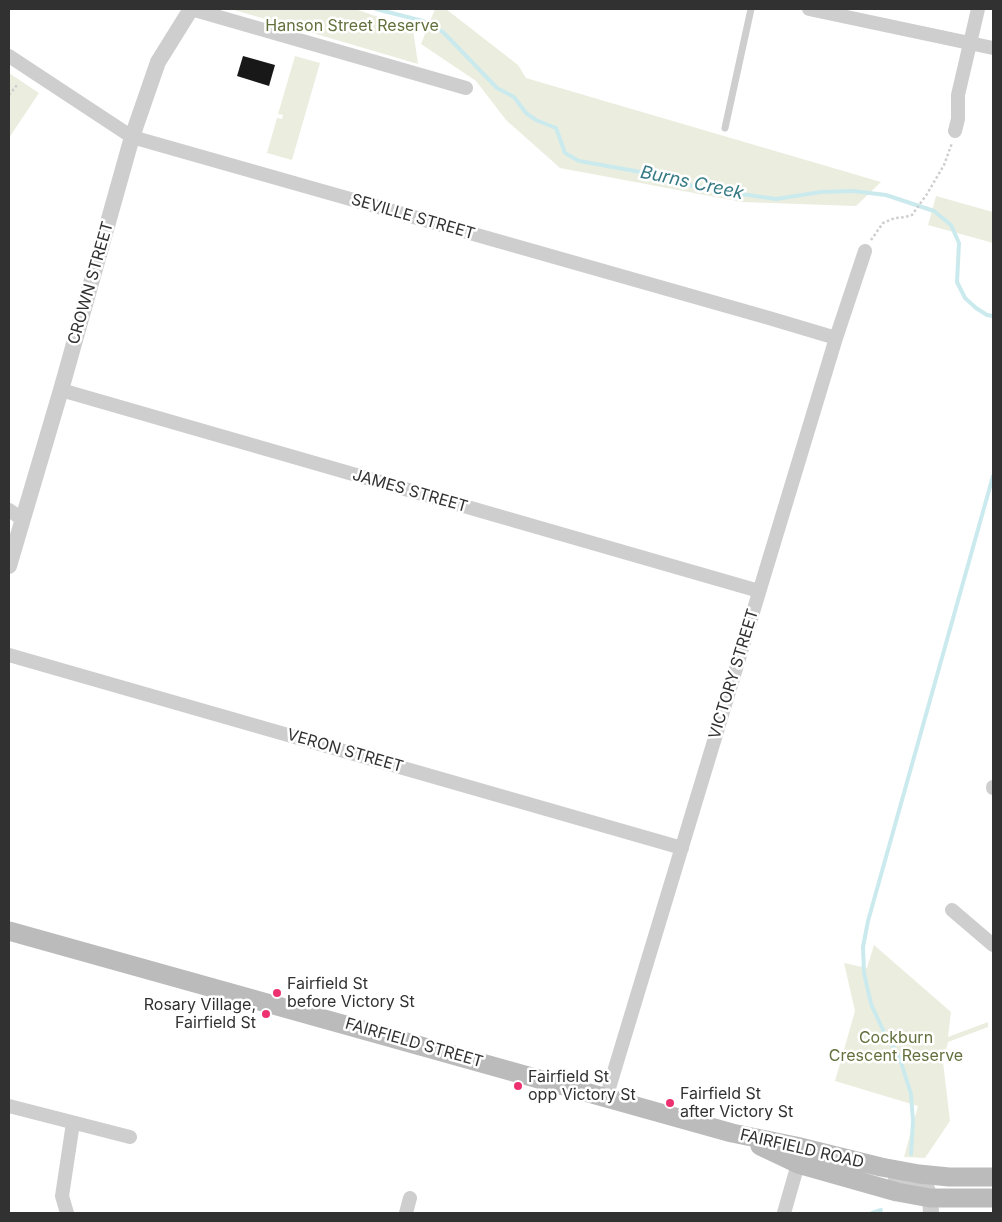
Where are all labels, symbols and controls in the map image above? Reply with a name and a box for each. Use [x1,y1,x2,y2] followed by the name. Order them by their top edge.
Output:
[265,16,439,36] park label: Hanson Street Reserve
[638,162,746,204] water label: Burns Creek
[349,190,477,244] street label: SEVILLE STREET
[64,219,118,347] street label: CROWN STREET
[350,465,470,517] street label: JAMES STREET
[705,607,763,741] street label: VICTORY STREET
[285,725,405,777] street label: VERON STREET
[287,974,415,1012] place label: Fairfield St before Victory St
[271,987,283,999] marker: Fairfield St before Victory St
[144,995,256,1033] place label: Rosary Village, Fairfield St
[260,1008,272,1020] marker: Rosary Village, Fairfield St
[343,1014,485,1072] street label: FAIRFIELD STREET
[829,1028,963,1066] park label: Cockburn Crescent Reserve
[528,1067,636,1105] place label: Fairfield St opp Victory St
[512,1080,524,1092] marker: Fairfield St opp Victory St
[680,1084,793,1122] place label: Fairfield St after Victory St
[664,1097,676,1109] marker: Fairfield St after Victory St
[738,1125,866,1173] street label: FAIRFIELD ROAD

